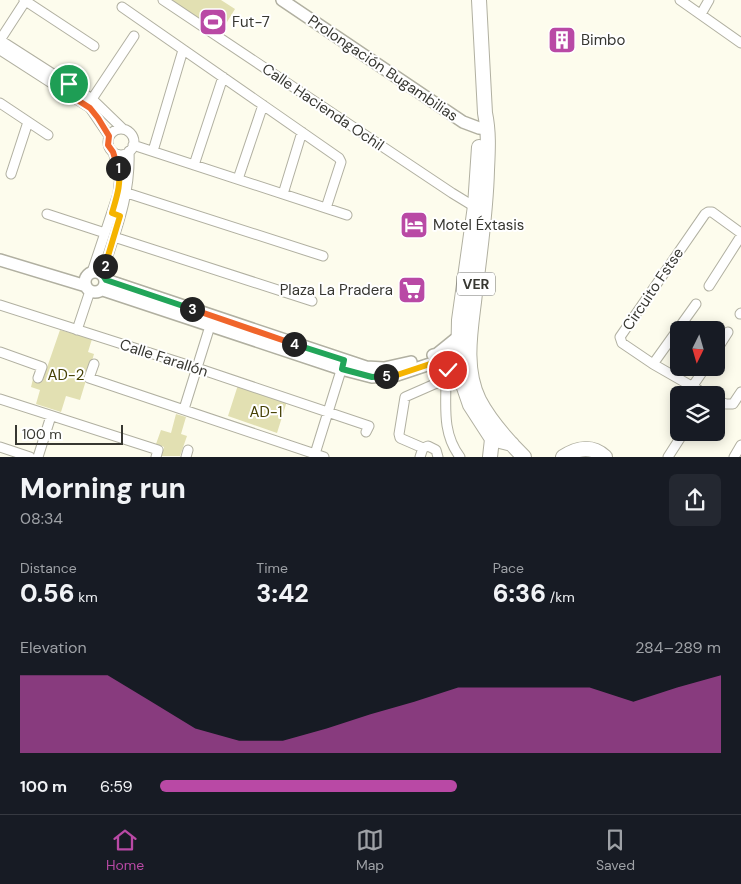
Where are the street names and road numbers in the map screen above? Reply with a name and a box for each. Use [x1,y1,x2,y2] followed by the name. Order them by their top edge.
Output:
[304,10,462,126] street label: Prolongación Bugambilias
[258,59,388,155] street label: Calle Hacienda Ochil
[618,244,688,334] street label: Circuito Fstse
[457,272,495,296] road number: VER
[117,334,211,382] street label: Calle Farallón

